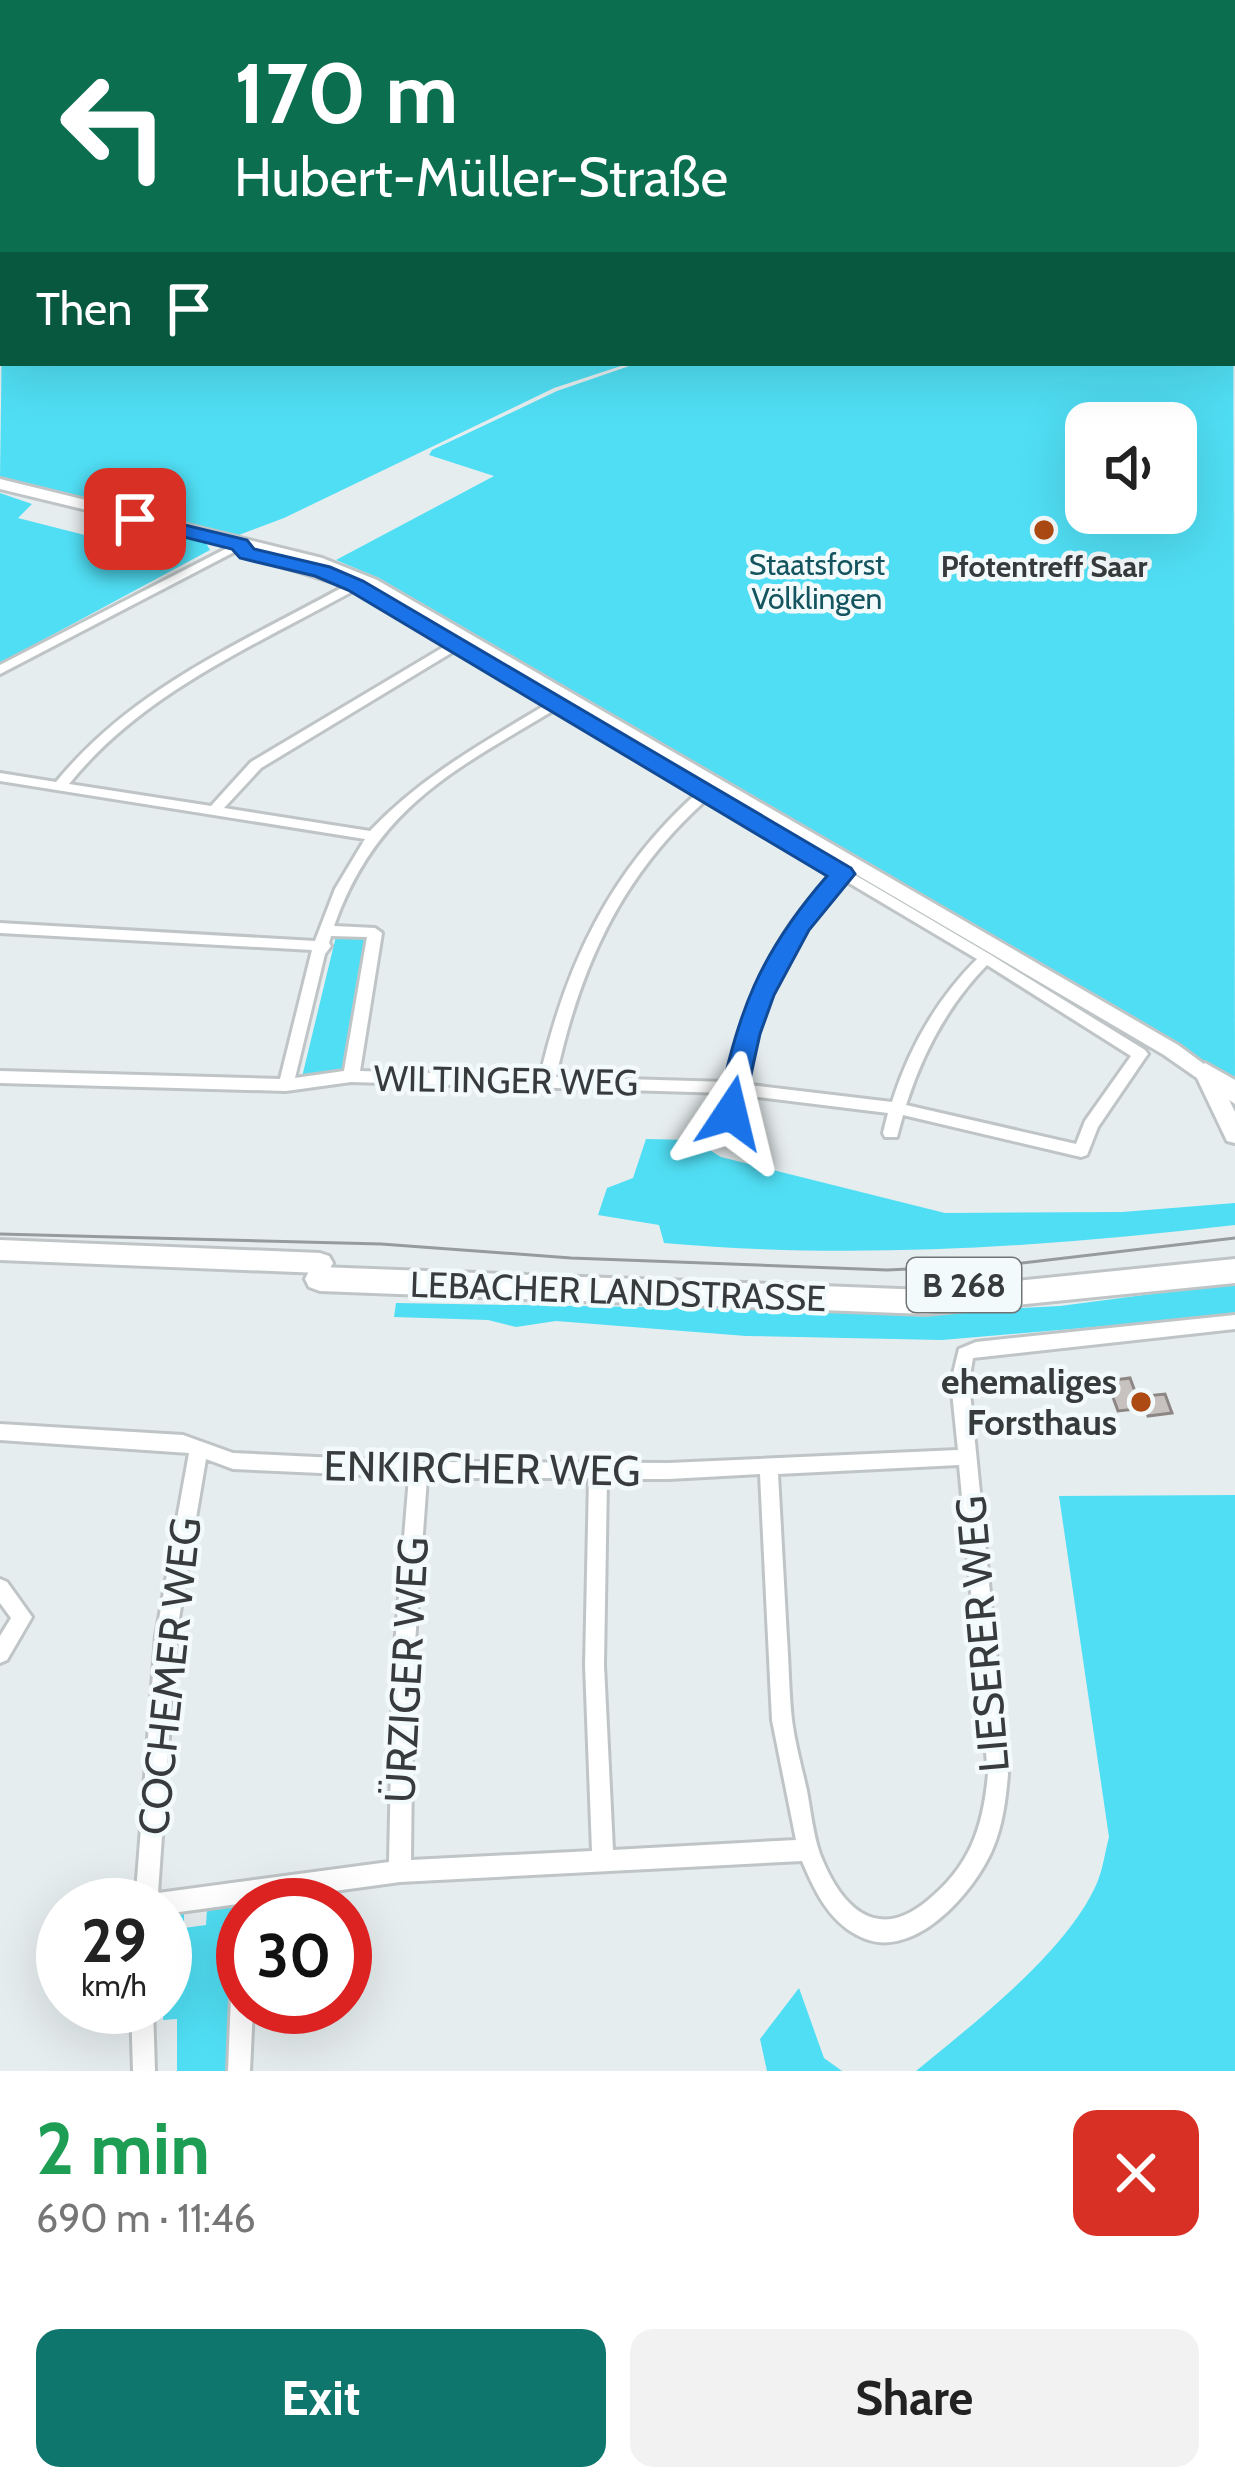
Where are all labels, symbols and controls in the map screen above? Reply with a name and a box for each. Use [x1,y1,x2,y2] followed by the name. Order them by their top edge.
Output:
[234,42,458,144] text: 170 m
[36,48,192,204] icon: left
[234,144,728,210] text: Hubert-Müller-Straße
[156,276,222,342] icon: arrive
[36,282,132,336] text: Then
[1065,402,1197,534] map controls
[1065,402,1197,534] button: sound
[84,468,186,570] pin
[102,486,168,552] icon: arrive
[1031,517,1057,543] marker: Pfotentreff Saar
[749,546,885,617] park label: Staatsforst Völklingen
[941,548,1147,585] place label: Pfotentreff Saar
[668,1050,794,1176] position arrow
[373,1056,639,1104] street label: WILTINGER WEG
[907,1258,1021,1312] road number: B 268
[409,1262,827,1320] street label: LEBACHER LANDSTRASSE
[941,1359,1117,1444] place label: ehemaliges Forsthaus
[1128,1389,1154,1415] marker: ehemaliges Forsthaus
[323,1439,641,1497] street label: ENKIRCHER WEG
[944,1494,1020,1774] street label: LIESERER WEG
[126,1515,212,1837] street label: COCHEMER WEG
[373,1536,439,1804] street label: ÜRZIGER WEG
[216,1878,372,2034] speed limit sign: 30
[81,1904,147,1977] text: 29
[81,1967,147,2004] text: km/h
[36,2105,210,2192] text: 2 min
[1073,2110,1199,2236] button: close
[36,2194,256,2242] text: 690 m · 11:46
[36,2329,606,2467] button: Exit
[630,2329,1199,2467] button: Share

